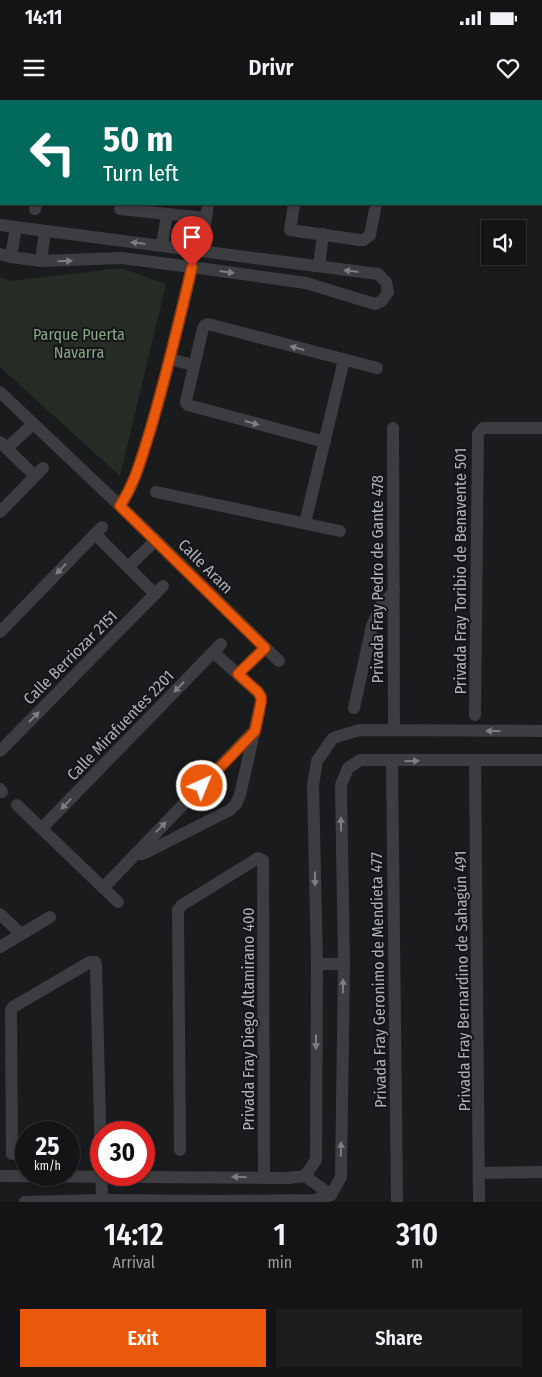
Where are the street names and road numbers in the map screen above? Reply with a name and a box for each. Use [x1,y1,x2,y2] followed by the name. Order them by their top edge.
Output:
[451,448,470,694] street label: Privada Fray Toribio de Benavente 501
[368,475,387,683] street label: Privada Fray Pedro de Gante 478
[174,535,237,598] street label: Calle Aram
[19,606,121,708] street label: Calle Berriozar 2151
[63,666,178,784] street label: Calle Mirafuentes 2201
[451,850,474,1112] street label: Privada Fray Bernardino de Sahagún 491
[367,851,390,1108] street label: Privada Fray Geronimo de Mendieta 477
[239,907,258,1131] street label: Privada Fray Diego Altamirano 400

